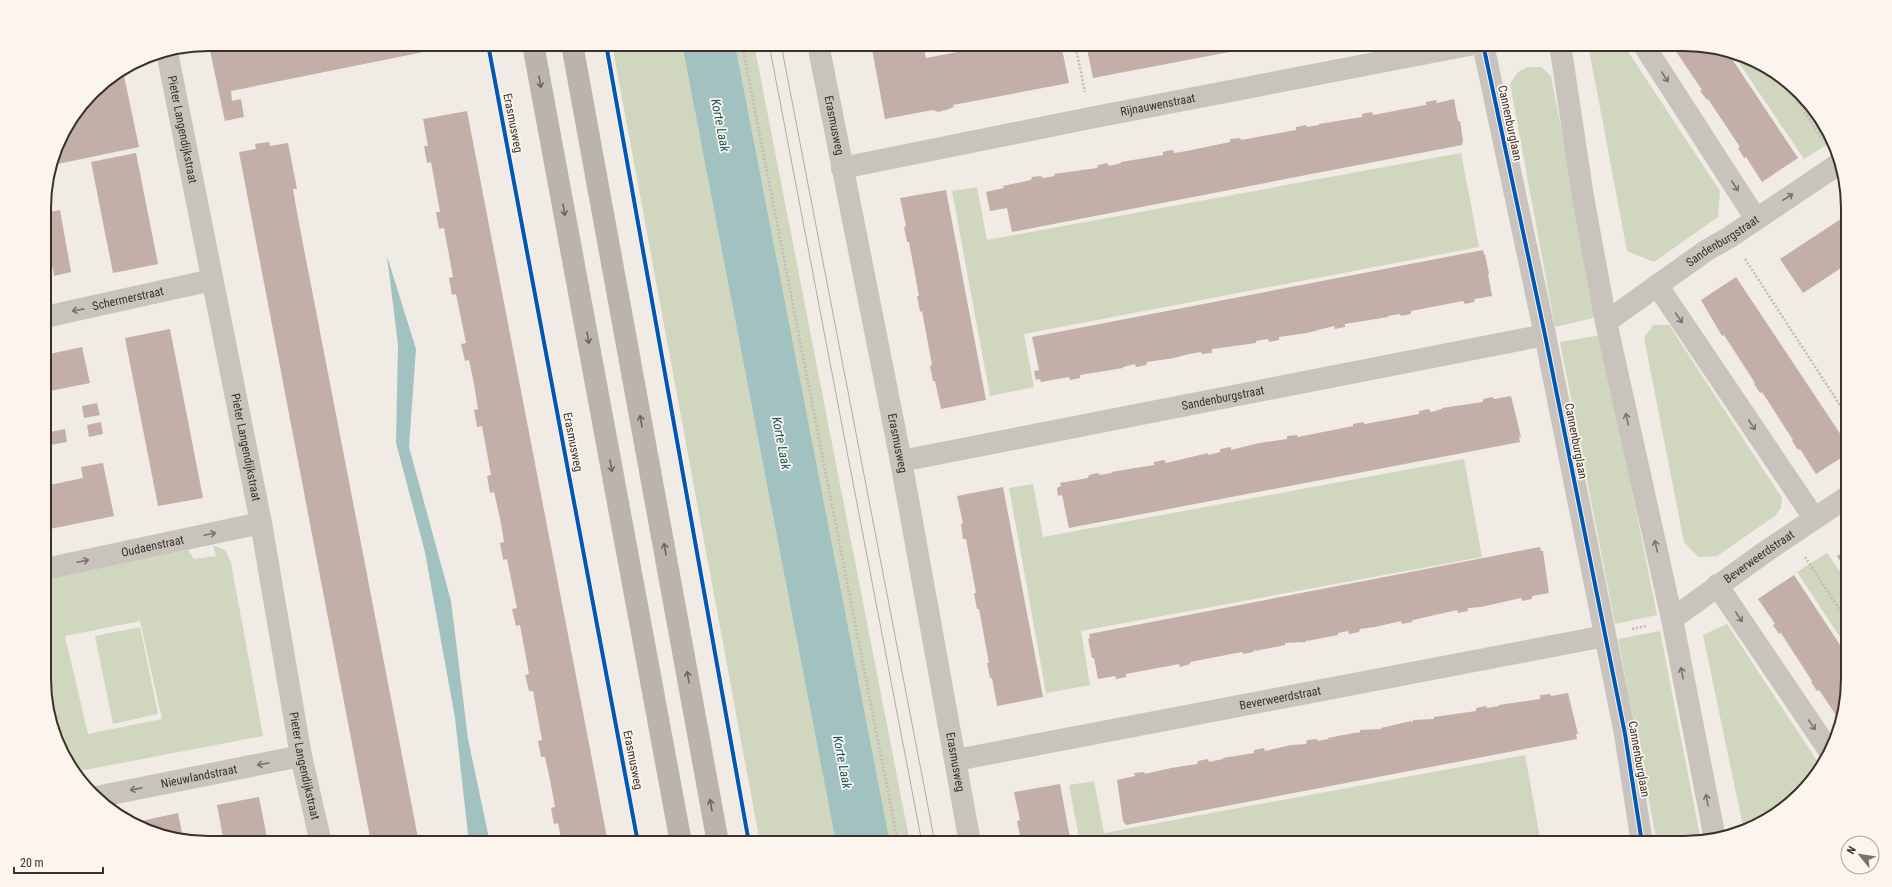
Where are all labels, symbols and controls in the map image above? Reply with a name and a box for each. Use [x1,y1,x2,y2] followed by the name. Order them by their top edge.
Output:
[1661,71,1669,83] one-way arrow
[165,74,200,185] street label: Pieter Langendijkstraat
[537,75,545,88] one-way arrow
[1495,84,1525,162] street label: Cannenburglaan
[1119,91,1197,119] street label: Rijnauwenstraat
[500,92,526,154] street label: Erasmusweg
[821,94,847,156] street label: Erasmusweg
[708,97,733,153] water label: Korte Laak
[1731,180,1739,191] one-way arrow
[1782,193,1794,201] one-way arrow
[560,203,568,216] one-way arrow
[1683,212,1762,270] street label: Sandenburgstraat
[91,284,165,313] street label: Schermerstraat
[72,306,85,314] one-way arrow
[1675,312,1683,323] one-way arrow
[584,331,592,344] one-way arrow
[1180,383,1266,413] street label: Sandenburgstraat
[228,392,264,503] street label: Pieter Langendijkstraat
[1562,402,1590,480] street label: Cannenburglaan
[560,411,586,473] street label: Erasmusweg
[885,412,910,474] street label: Erasmusweg
[1623,412,1631,425] one-way arrow
[637,415,645,428] one-way arrow
[769,415,794,471] water label: Korte Laak
[1748,419,1756,431] one-way arrow
[607,459,615,472] one-way arrow
[1721,527,1797,586] street label: Beverweerdstraat
[204,530,217,538] one-way arrow
[120,533,186,560] street label: Oudaenstraat
[1651,539,1659,552] one-way arrow
[660,543,668,556] one-way arrow
[76,557,89,565] one-way arrow
[1735,612,1743,623] one-way arrow
[1678,667,1686,680] one-way arrow
[684,671,692,684] one-way arrow
[1238,683,1322,713] street label: Beverweerdstraat
[287,711,323,821] street label: Pieter Langendijkstraat
[1808,719,1816,730] one-way arrow
[1625,720,1653,798] street label: Cannenburglaan
[620,729,646,791] street label: Erasmusweg
[943,731,968,793] street label: Erasmusweg
[830,734,855,790] water label: Korte Laak
[257,760,270,768] one-way arrow
[160,762,239,791] street label: Nieuwlandstraat
[130,786,143,794] one-way arrow
[1703,794,1711,807] one-way arrow
[707,798,715,811] one-way arrow
[1840,835,1880,875] north arrow
[1844,844,1859,856] text: N
[14,849,103,875] scale bar
[20,856,44,870] text: 20 m

